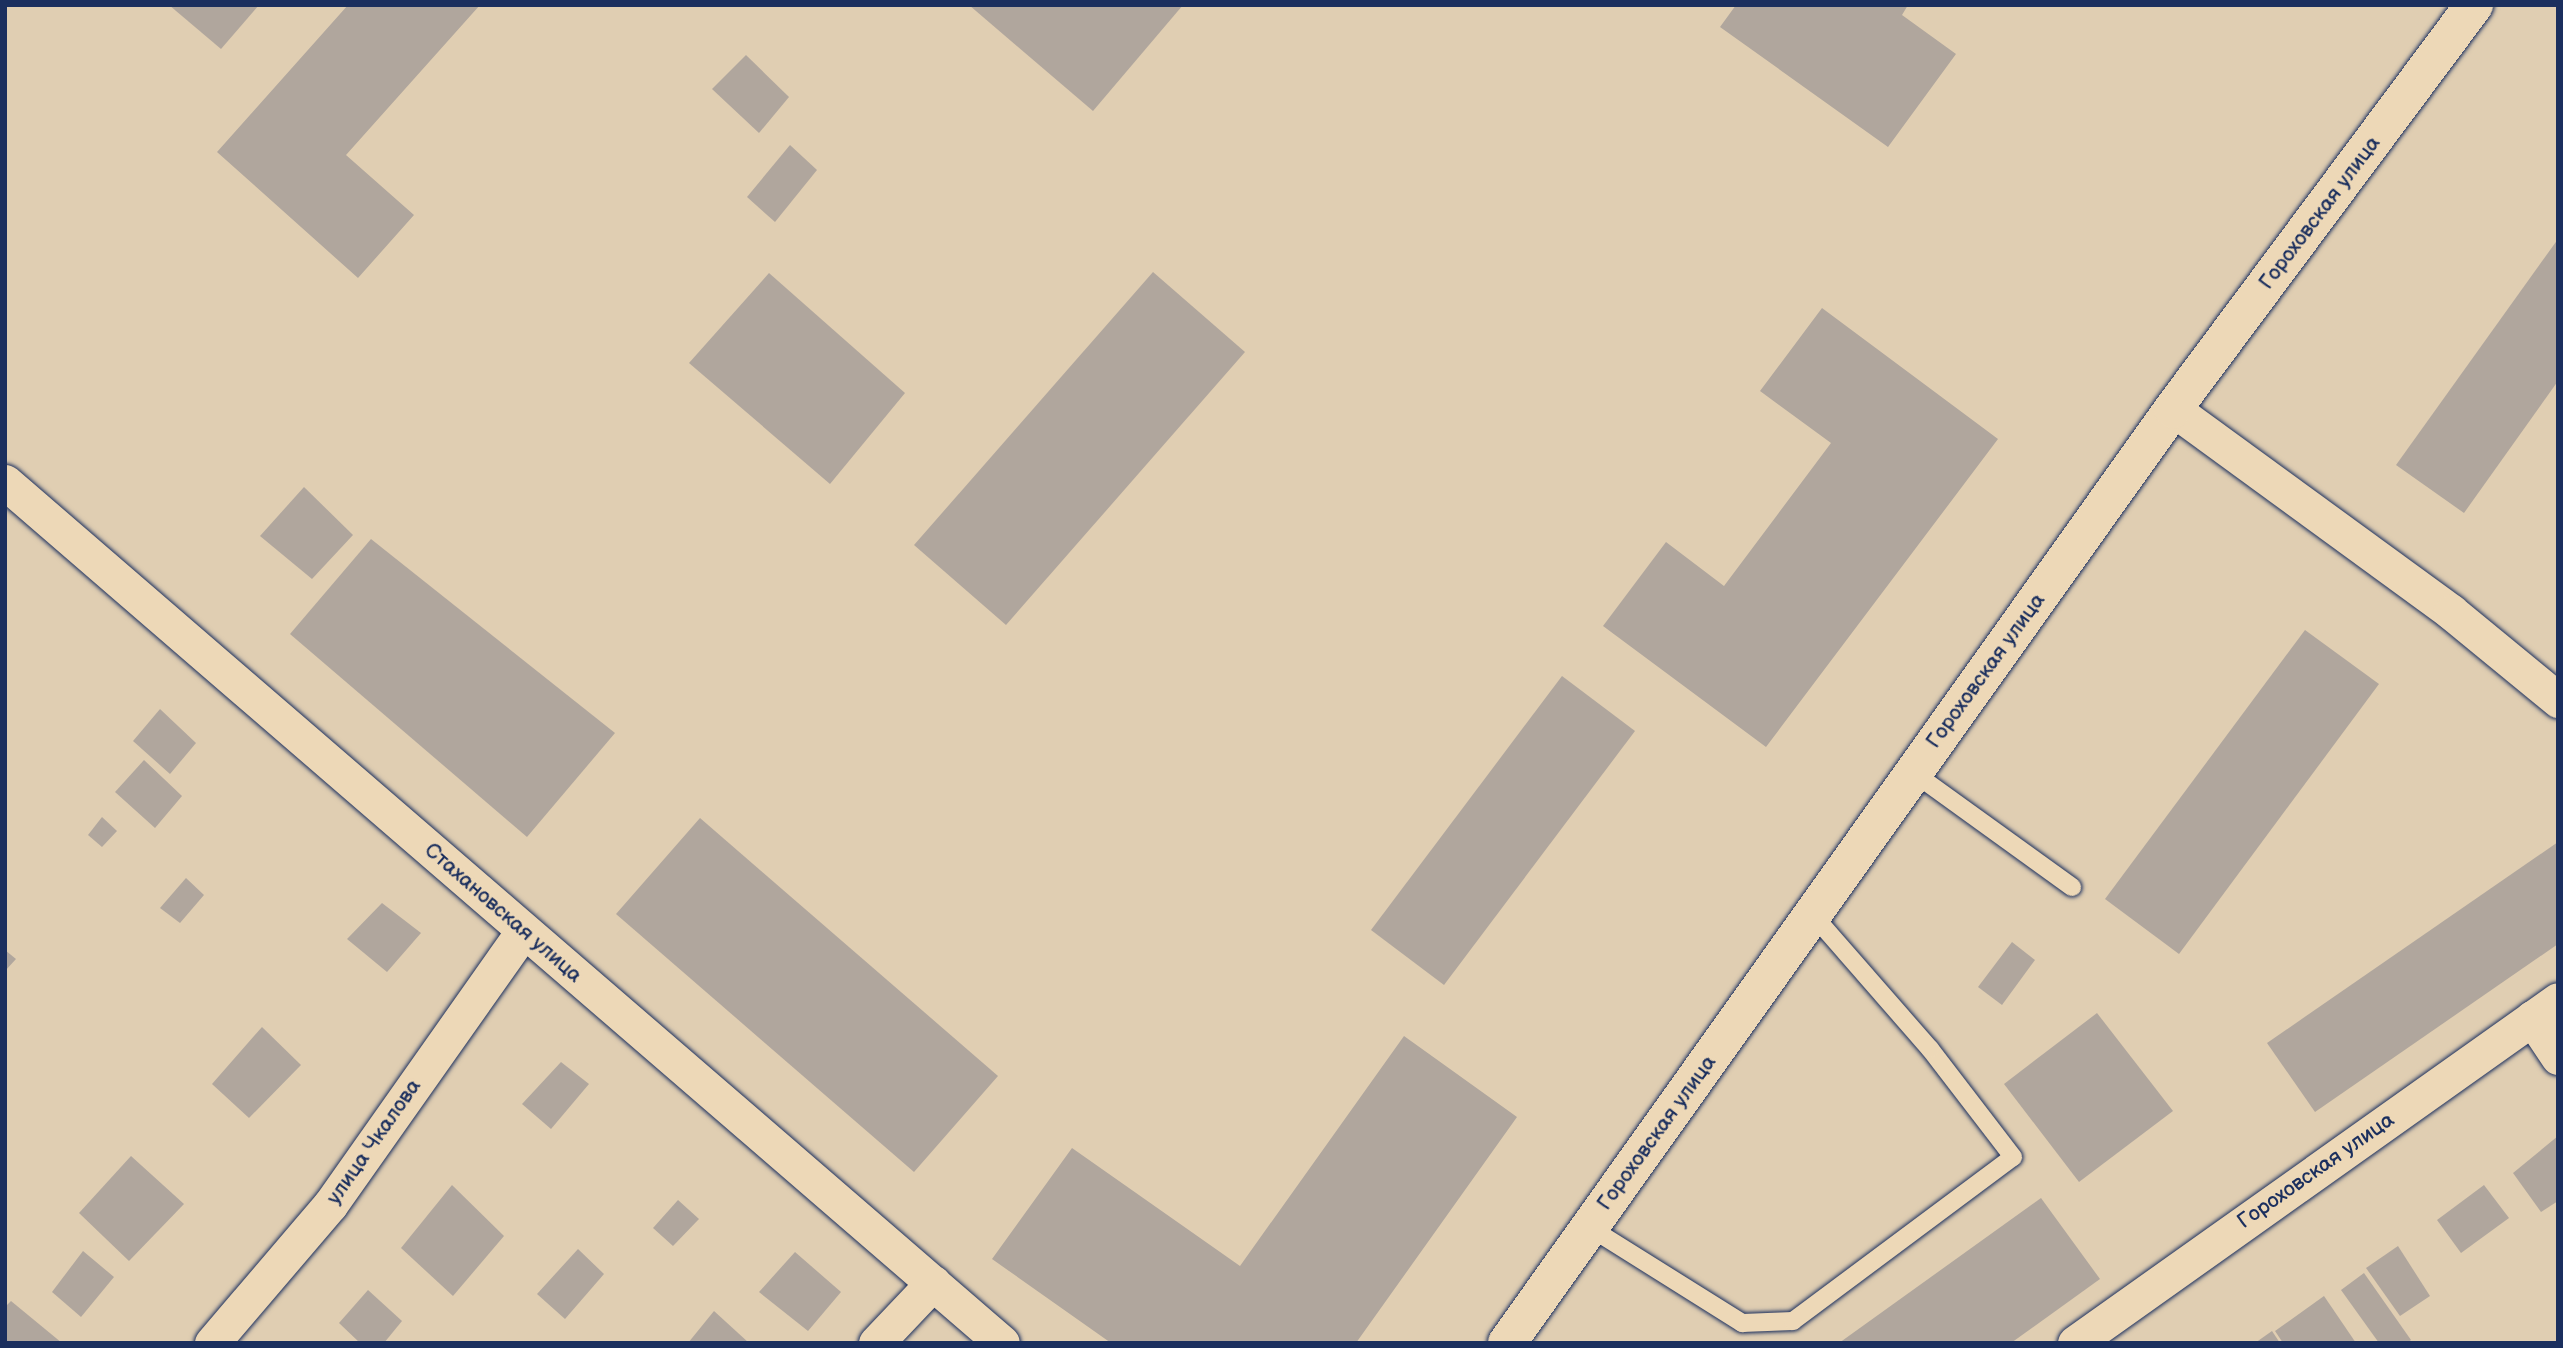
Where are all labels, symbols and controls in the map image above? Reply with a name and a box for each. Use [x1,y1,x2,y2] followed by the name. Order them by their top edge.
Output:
[2254,131,2386,295] street label: Гороховская улица
[1921,589,2051,753] street label: Гороховская улица
[419,838,587,988] street label: Стахановская улица
[1592,1051,1722,1215] street label: Гороховская улица
[321,1074,427,1210] street label: улица Чкалова
[2233,1108,2399,1234] street label: Гороховская улица

